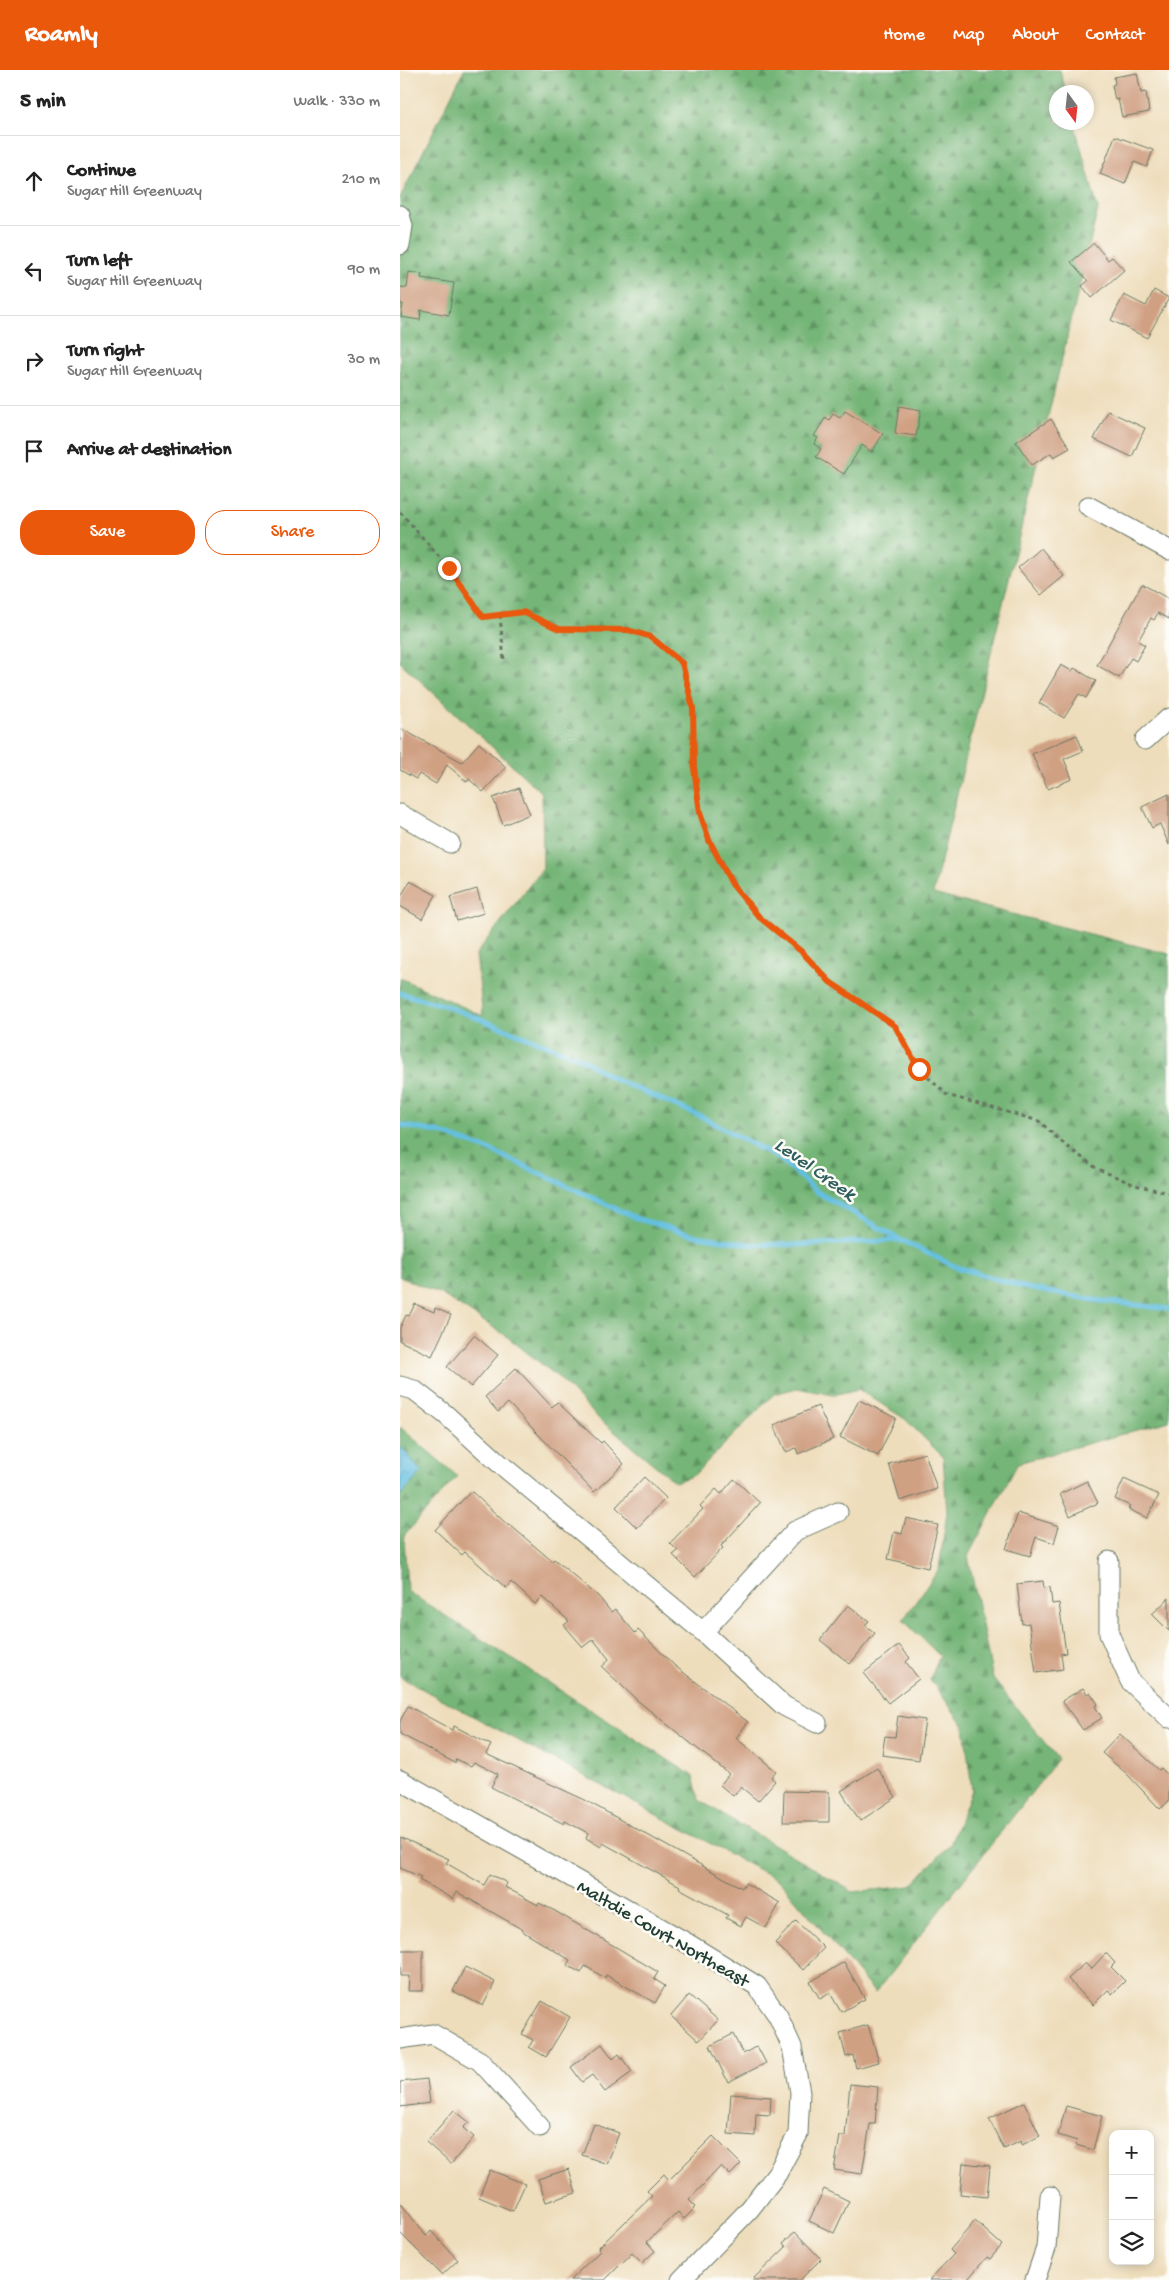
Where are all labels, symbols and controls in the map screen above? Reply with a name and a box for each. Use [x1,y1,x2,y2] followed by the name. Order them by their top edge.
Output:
[25,21,98,50] text: Roamly
[883,25,925,46] text: Home
[953,25,984,46] text: Map
[1012,25,1058,46] text: About
[1086,25,1144,46] text: Contact
[1049,85,1094,130] north arrow
[20,90,65,115] text: 5 min
[293,93,380,112] text: Walk · 330 m
[67,160,136,183] text: Continue
[20,167,48,195] icon: ahead
[341,171,380,190] text: 210 m
[67,183,202,202] text: Sugar Hill Greenway
[67,250,131,273] text: Turn left
[20,257,48,285] icon: left
[348,261,380,280] text: 90 m
[67,273,202,292] text: Sugar Hill Greenway
[67,340,143,363] text: Turn right
[20,347,48,375] icon: right
[347,351,380,370] text: 30 m
[67,363,202,382] text: Sugar Hill Greenway
[20,437,48,465] icon: arrive
[67,439,231,462] text: Arrive at destination
[20,510,195,555] button: Save
[205,510,380,555] button: Share
[438,557,461,580] route end
[908,1058,931,1081] route start
[769,1135,861,1208] water label: Level Creek
[572,1876,755,1995] street label: Maltdie Court Northeast
[1109,2130,1154,2265] map controls
[1109,2130,1154,2175] button: +
[1109,2175,1154,2220] button: −
[1109,2220,1154,2265] button: layers

